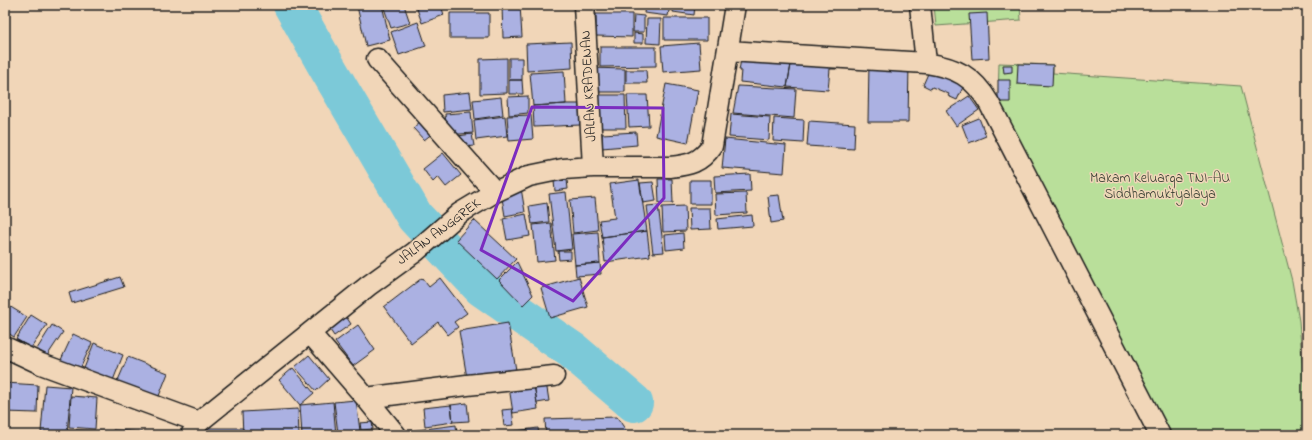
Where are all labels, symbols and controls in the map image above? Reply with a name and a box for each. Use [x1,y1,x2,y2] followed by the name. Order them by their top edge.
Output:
[576,30,602,142] street label: JALAN KRADENAN
[1090,168,1230,206] park label: Makam Keluarga TNI-AU Siddhamuktyalaya
[393,193,486,271] street label: JALAN ANGGREK

